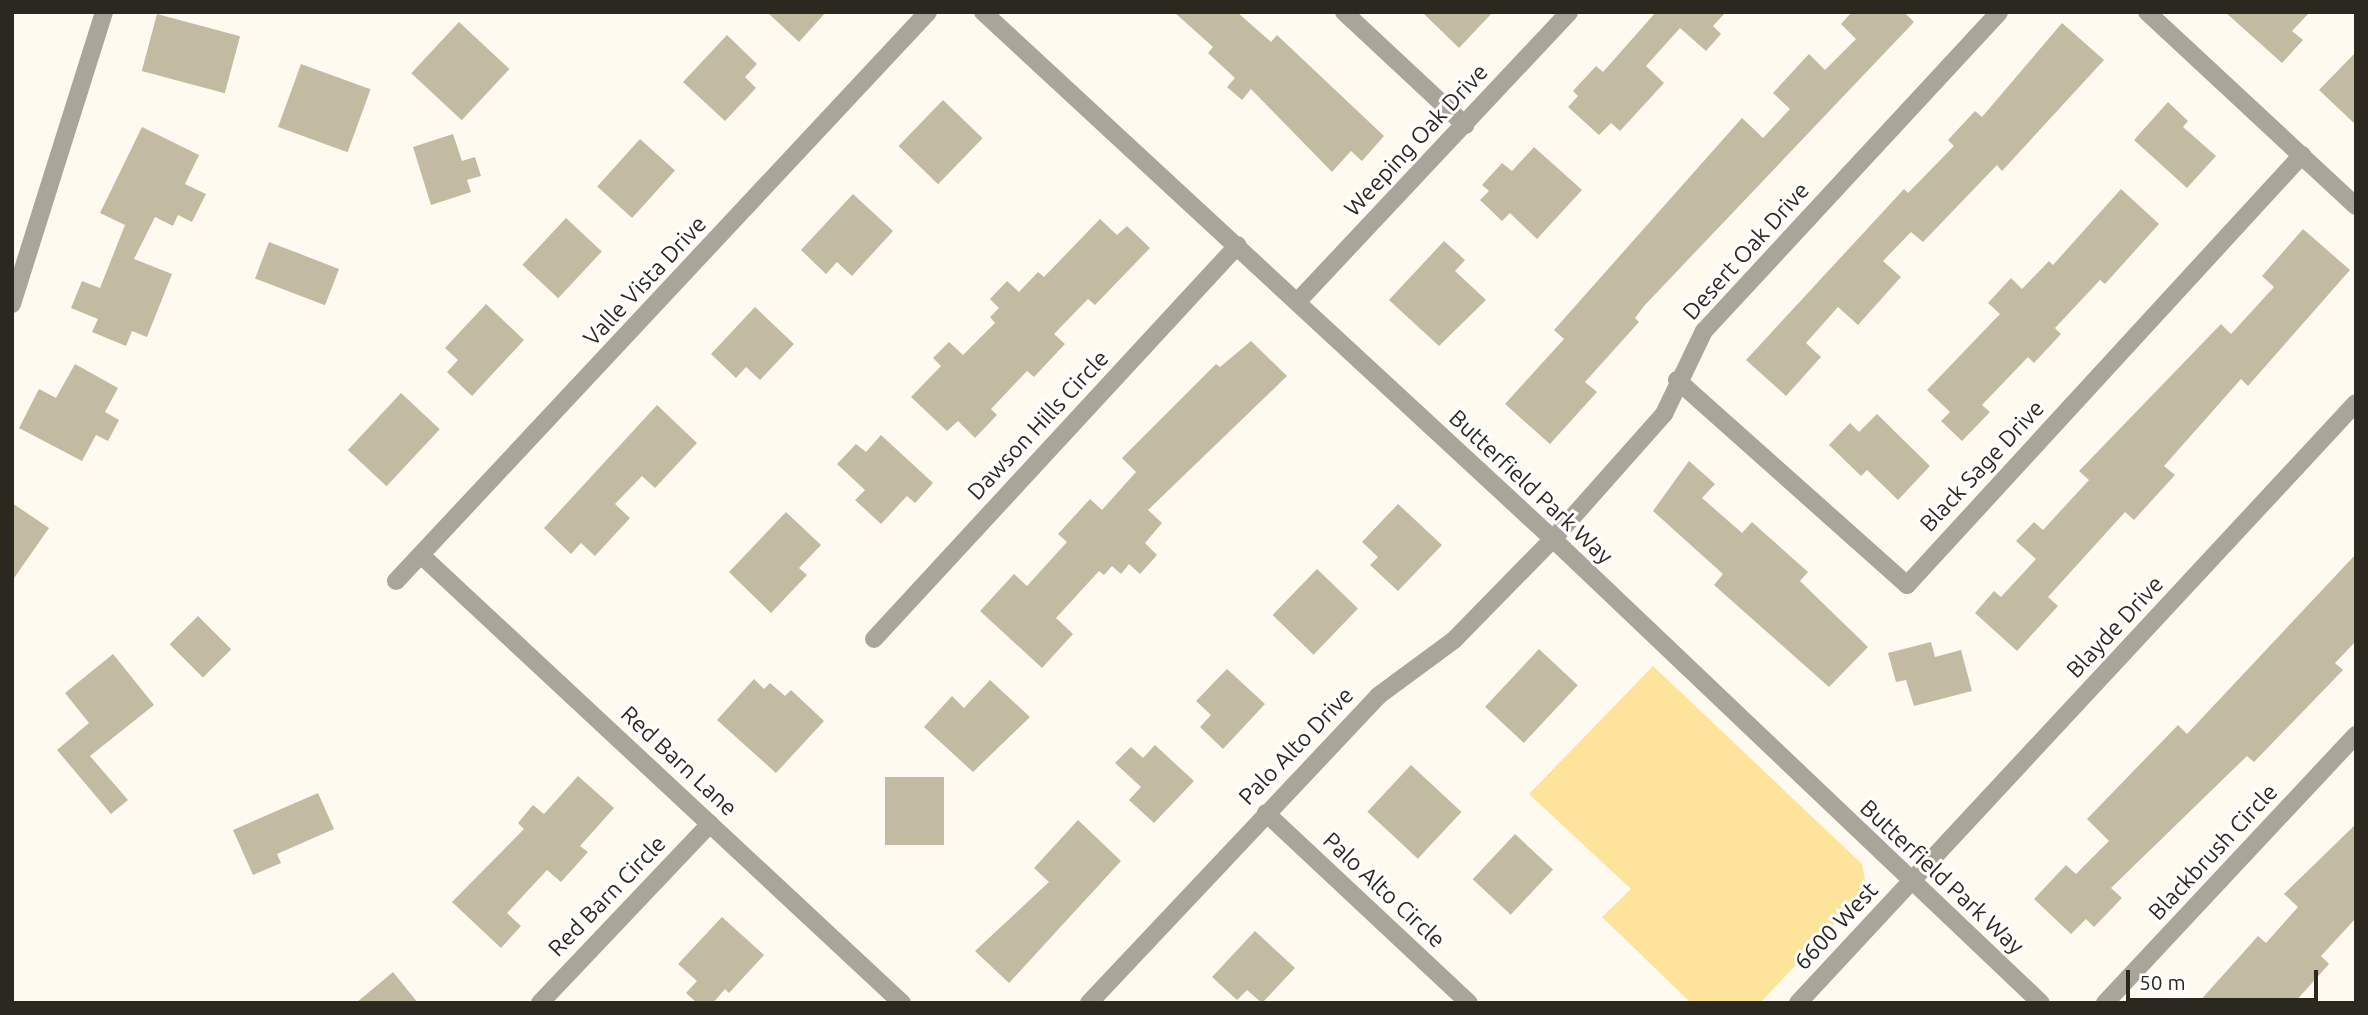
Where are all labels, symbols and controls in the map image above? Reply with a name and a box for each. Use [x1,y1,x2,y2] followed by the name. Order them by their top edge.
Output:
[1338,58,1494,222] street label: Weeping Oak Drive
[1677,177,1815,325] street label: Desert Oak Drive
[578,210,712,352] street label: Valle Vista Drive
[962,344,1114,506] street label: Dawson Hills Circle
[1914,395,2050,537] street label: Black Sage Drive
[1443,404,1619,570] street label: Butterfield Park Way
[2061,570,2169,684] street label: Blayde Drive
[1233,681,1359,811] street label: Palo Alto Drive
[615,700,743,822] street label: Red Barn Lane
[2143,778,2283,926] street label: Blackbrush Circle
[1854,794,2030,960] street label: Butterfield Park Way
[1317,827,1451,953] street label: Palo Alto Circle
[543,830,671,962] street label: Red Barn Circle
[1788,876,1884,976] street label: 6600 West
[2130,956,2322,1000] scale bar
[2139,970,2186,994] text: 50 m

